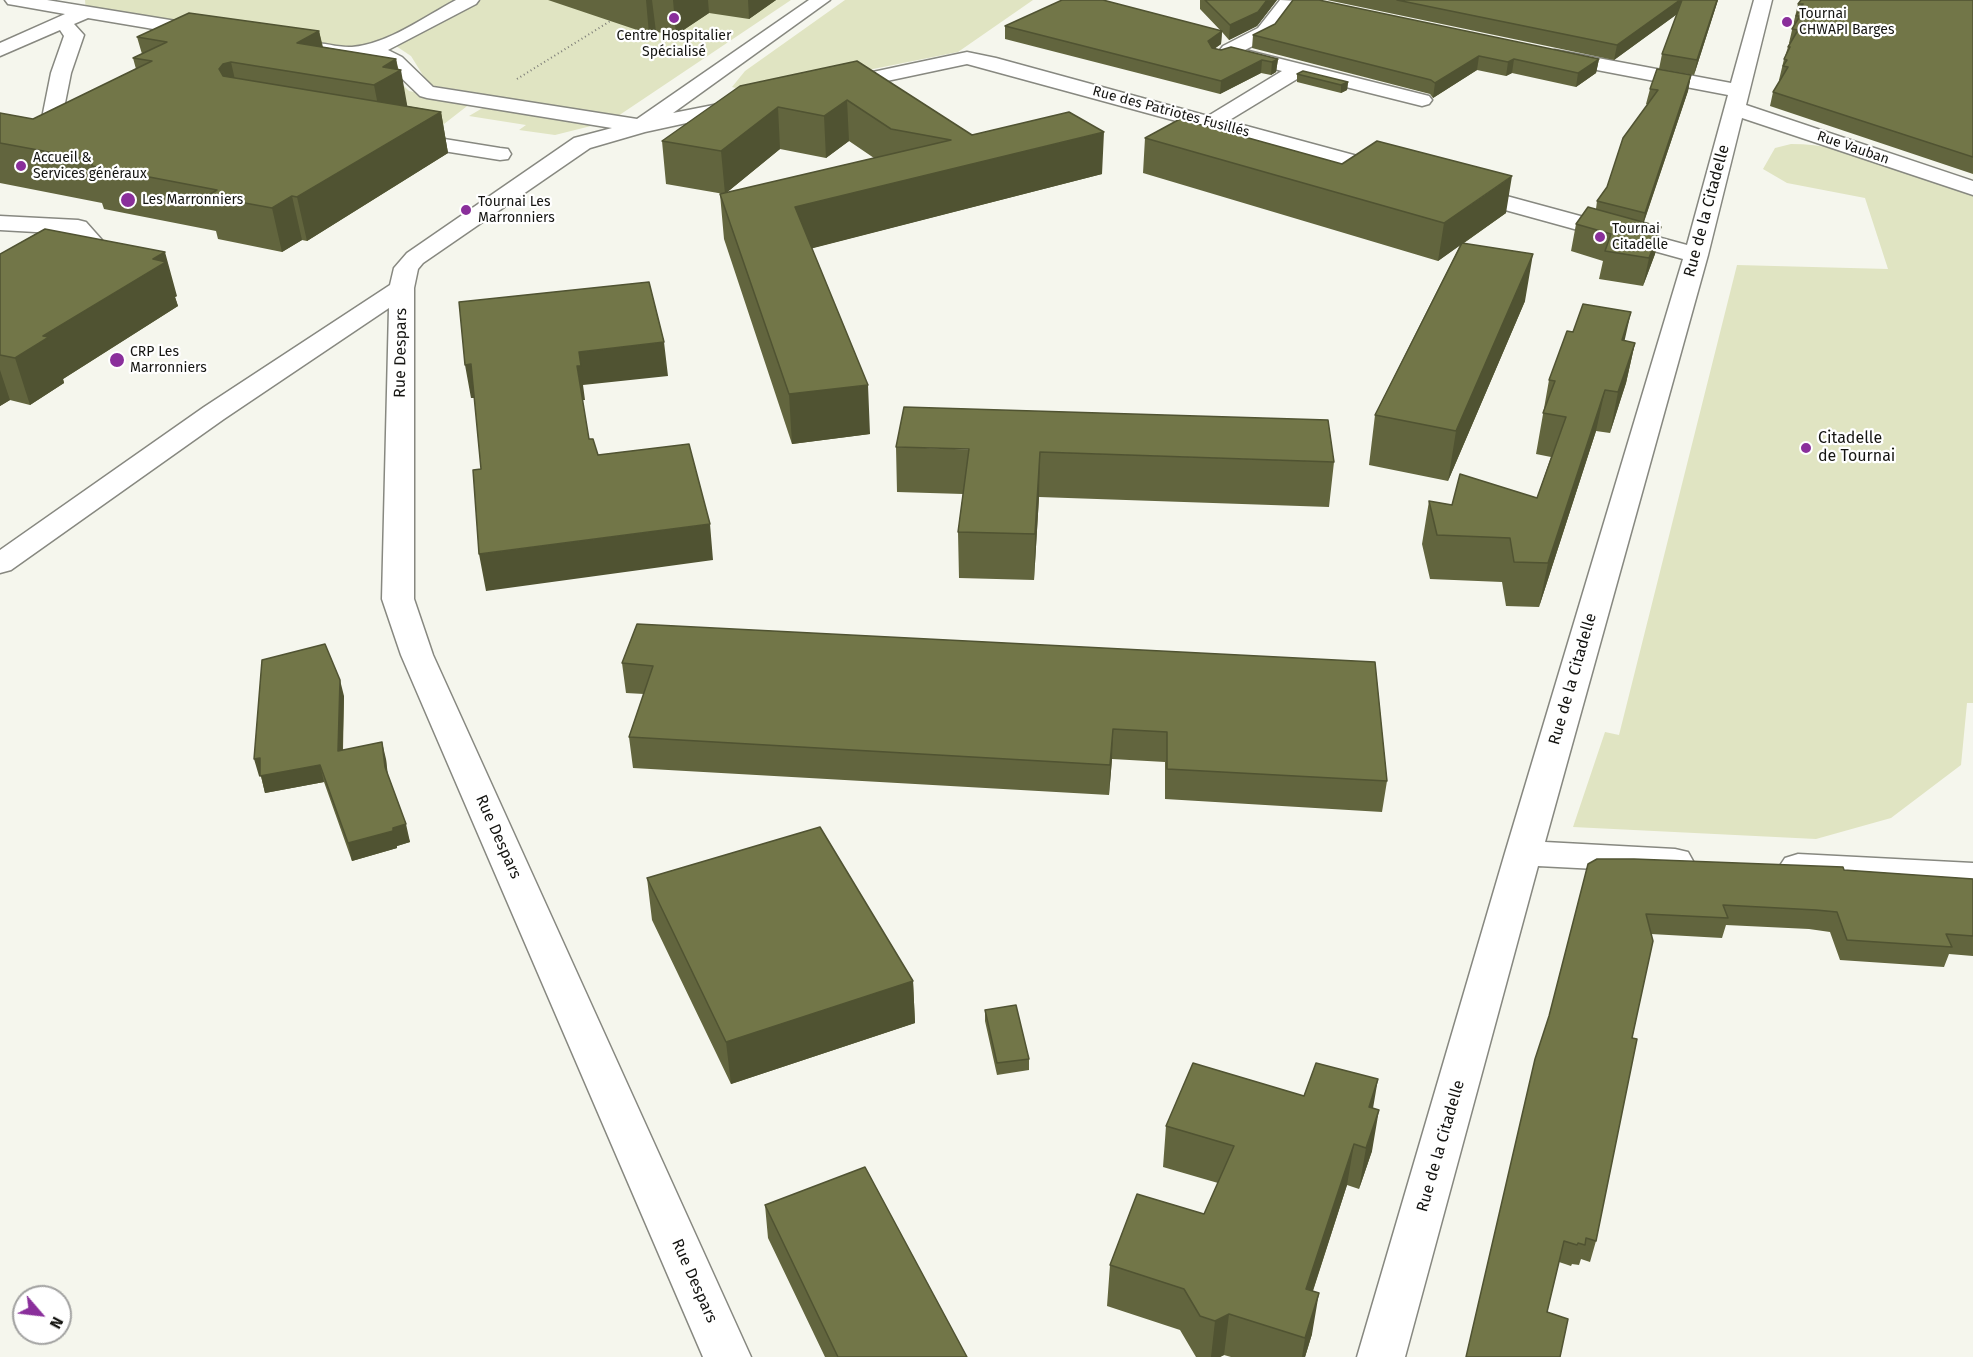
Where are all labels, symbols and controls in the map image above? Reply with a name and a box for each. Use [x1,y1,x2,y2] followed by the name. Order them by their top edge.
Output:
[1799,6,1894,38] place label: Tournai CHWAPI Barges
[667,11,681,25] marker: Centre Hospitalier Spécialisé
[1780,15,1794,29] marker: Tournai CHWAPI Barges
[617,28,731,60] place label: Centre Hospitalier Spécialisé
[1091,83,1251,141] street label: Rue des Patriotes Fusillés
[1815,128,1891,168] street label: Rue Vauban
[1680,143,1734,279] street label: Rue de la Citadelle
[33,150,147,182] place label: Accueil & Services généraux
[14,159,28,173] marker: Accueil & Services généraux
[119,191,137,209] marker: Les Marronniers
[142,192,243,208] place label: Les Marronniers
[478,194,555,226] place label: Tournai Les Marronniers
[459,203,473,217] marker: Tournai Les Marronniers
[1612,221,1668,254] place label: Tournai Citadelle
[1593,230,1607,244] marker: Tournai Citadelle
[391,308,411,398] street label: Rue Despars
[130,344,207,376] place label: CRP Les Marronniers
[108,351,126,369] marker: CRP Les Marronniers
[1818,429,1895,467] place label: Citadelle de Tournai
[1799,441,1813,455] marker: Citadelle de Tournai
[1545,611,1601,747] street label: Rue de la Citadelle
[471,792,525,882] street label: Rue Despars
[1413,1078,1469,1214] street label: Rue de la Citadelle
[667,1236,721,1326] street label: Rue Despars
[12,1285,72,1345] north arrow
[46,1314,67,1332] text: N

